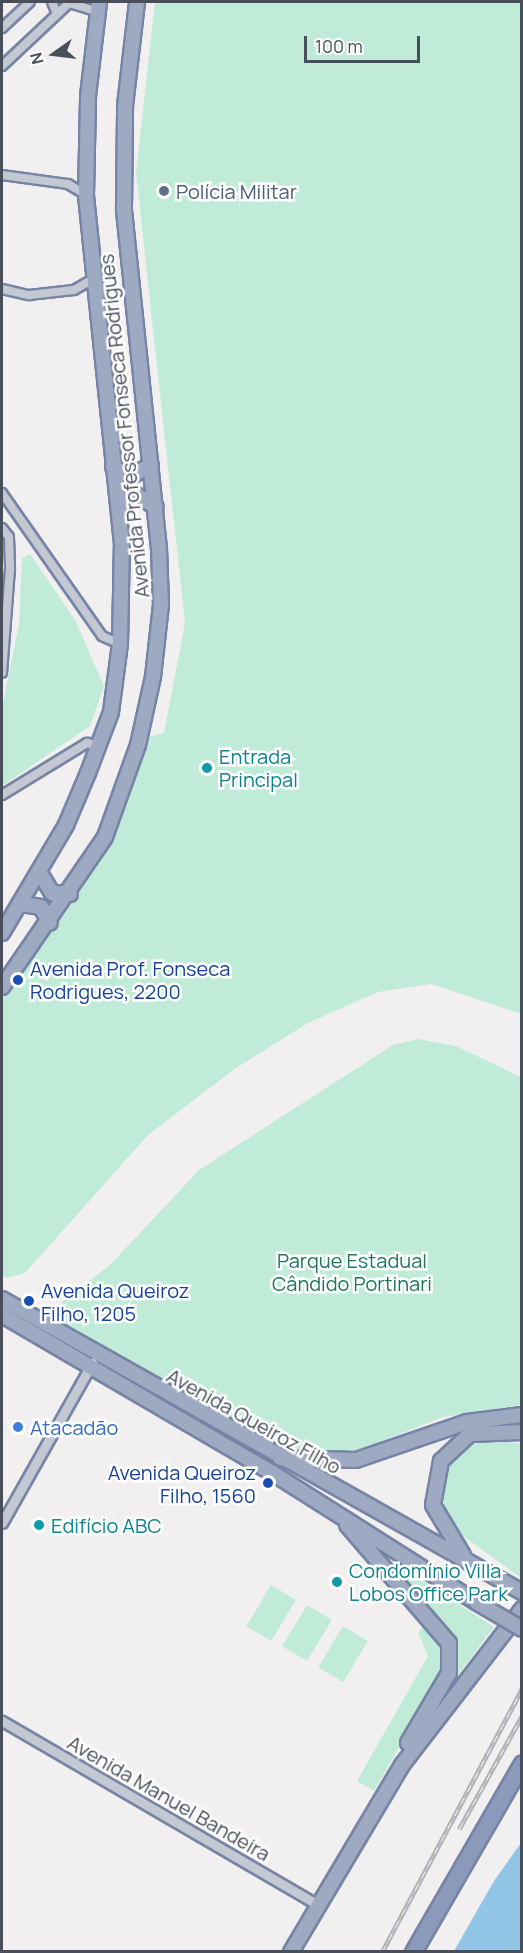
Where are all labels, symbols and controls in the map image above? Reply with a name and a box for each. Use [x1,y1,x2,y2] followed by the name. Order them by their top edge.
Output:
[24,24,84,84] north arrow
[307,24,422,62] scale bar
[315,34,363,58] text: 100 m
[24,50,49,67] text: N
[176,179,297,203] place label: Polícia Militar
[157,184,171,198] marker: Polícia Militar
[94,253,154,599] street label: Avenida Professor Fonseca Rodrigues
[219,744,298,791] place label: Entrada Principal
[200,761,214,775] marker: Entrada Principal
[30,957,230,1004] place label: Avenida Prof. Fonseca Rodrigues, 2200
[11,973,25,987] marker: Avenida Prof. Fonseca Rodrigues, 2200
[272,1248,432,1295] park label: Parque Estadual Cândido Portinari
[41,1278,189,1325] place label: Avenida Queiroz Filho, 1205
[22,1294,36,1308] marker: Avenida Queiroz Filho, 1205
[163,1363,345,1479] street label: Avenida Queiroz Filho
[30,1415,118,1439] place label: Atacadão
[11,1420,25,1434] marker: Atacadão
[108,1460,256,1507] place label: Avenida Queiroz Filho, 1560
[261,1476,275,1490] marker: Avenida Queiroz Filho, 1560
[51,1513,161,1537] place label: Edifício ABC
[32,1518,46,1532] marker: Edifício ABC
[349,1558,508,1605] place label: Condomínio Villa Lobos Office Park
[330,1575,344,1589] marker: Condomínio Villa Lobos Office Park
[63,1730,275,1866] street label: Avenida Manuel Bandeira

